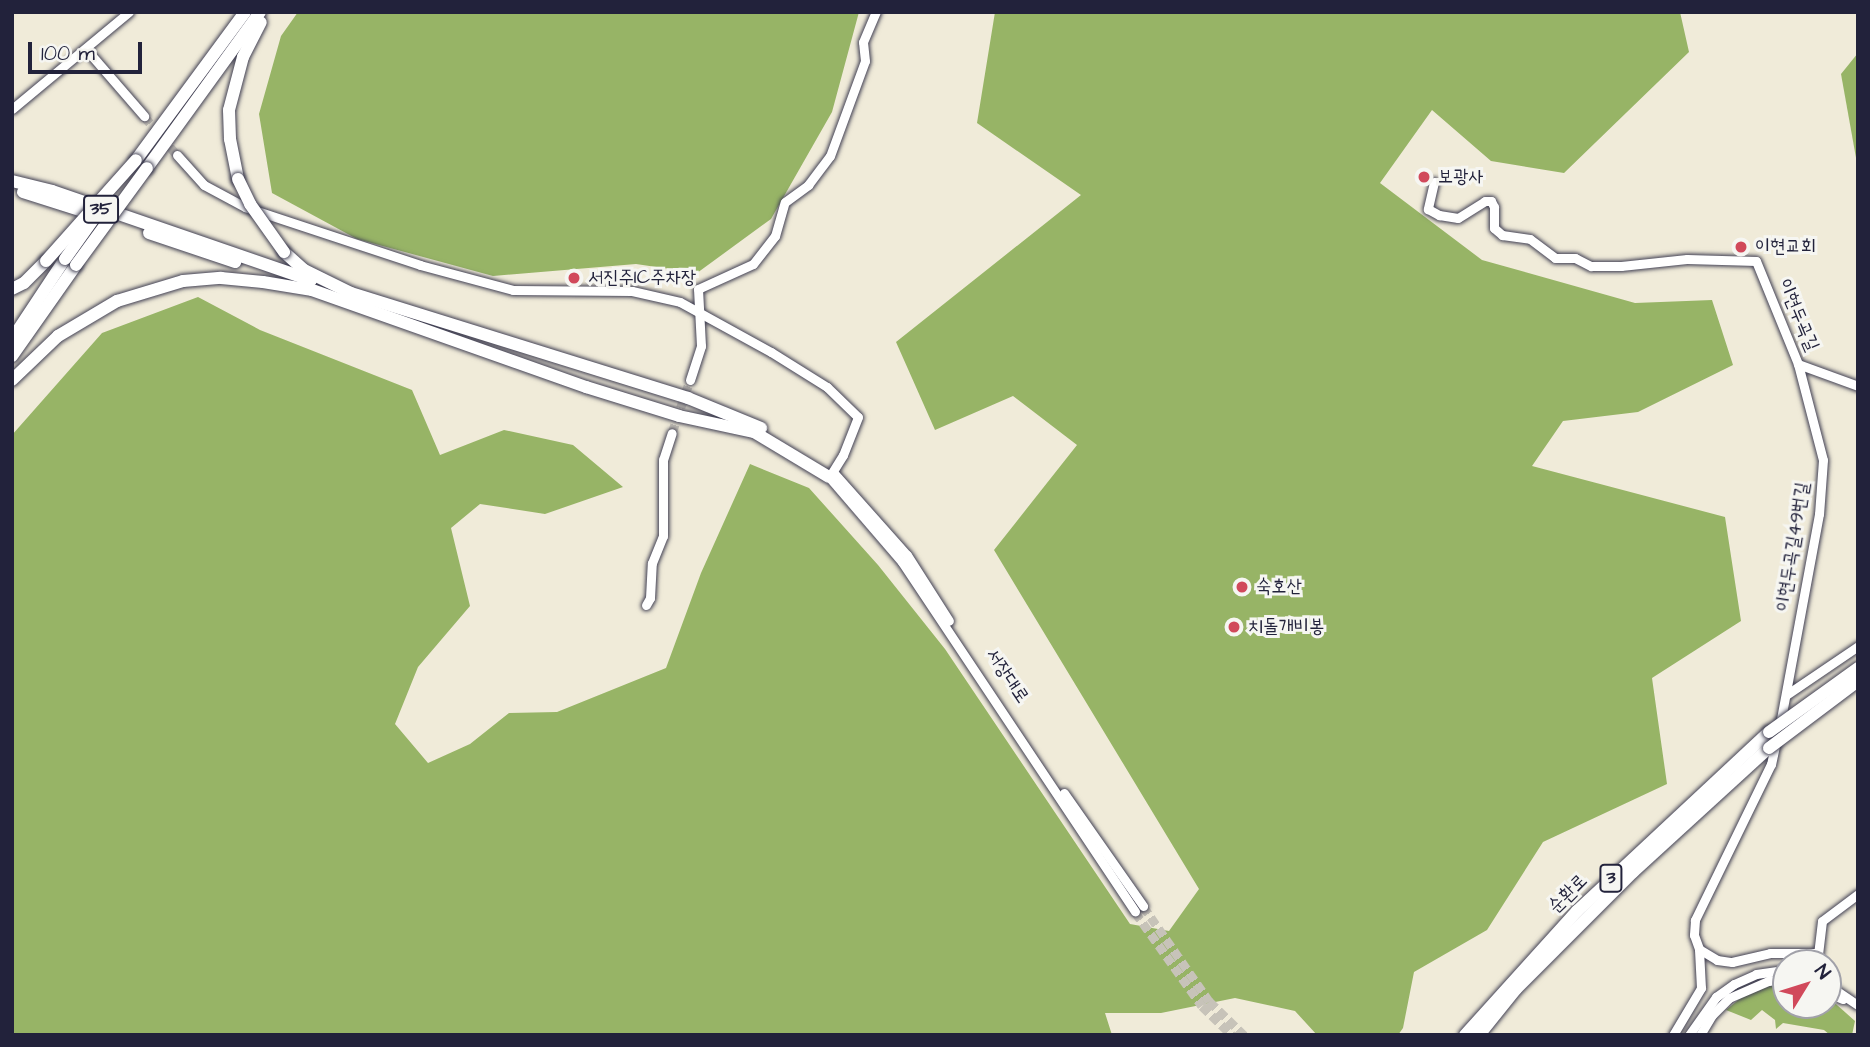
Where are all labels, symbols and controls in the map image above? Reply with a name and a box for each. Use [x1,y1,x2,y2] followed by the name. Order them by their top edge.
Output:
[32,28,145,72] scale bar
[41,39,95,68] text: 100 m
[1438,166,1484,188] place label: 보광사
[1416,169,1432,185] marker: 보광사
[82,194,120,224] road number: 35
[1755,236,1816,258] place label: 이현교회
[1733,239,1749,255] marker: 이현교회
[588,267,696,289] place label: 서진주IC주차장
[566,270,582,286] marker: 서진주IC주차장
[1773,275,1823,355] street label: 이현두곡길
[1772,481,1814,613] street label: 이현두곡길49번길
[1256,576,1302,598] place label: 숙호산
[1234,579,1250,595] marker: 숙호산
[1248,616,1324,638] place label: 치돌개비봉
[1226,619,1242,635] marker: 치돌개비봉
[980,644,1034,708] street label: 서장대로
[1599,864,1623,892] road number: 3
[1544,870,1592,918] street label: 순환로
[1772,949,1842,1019] north arrow
[1808,959,1837,985] text: N

